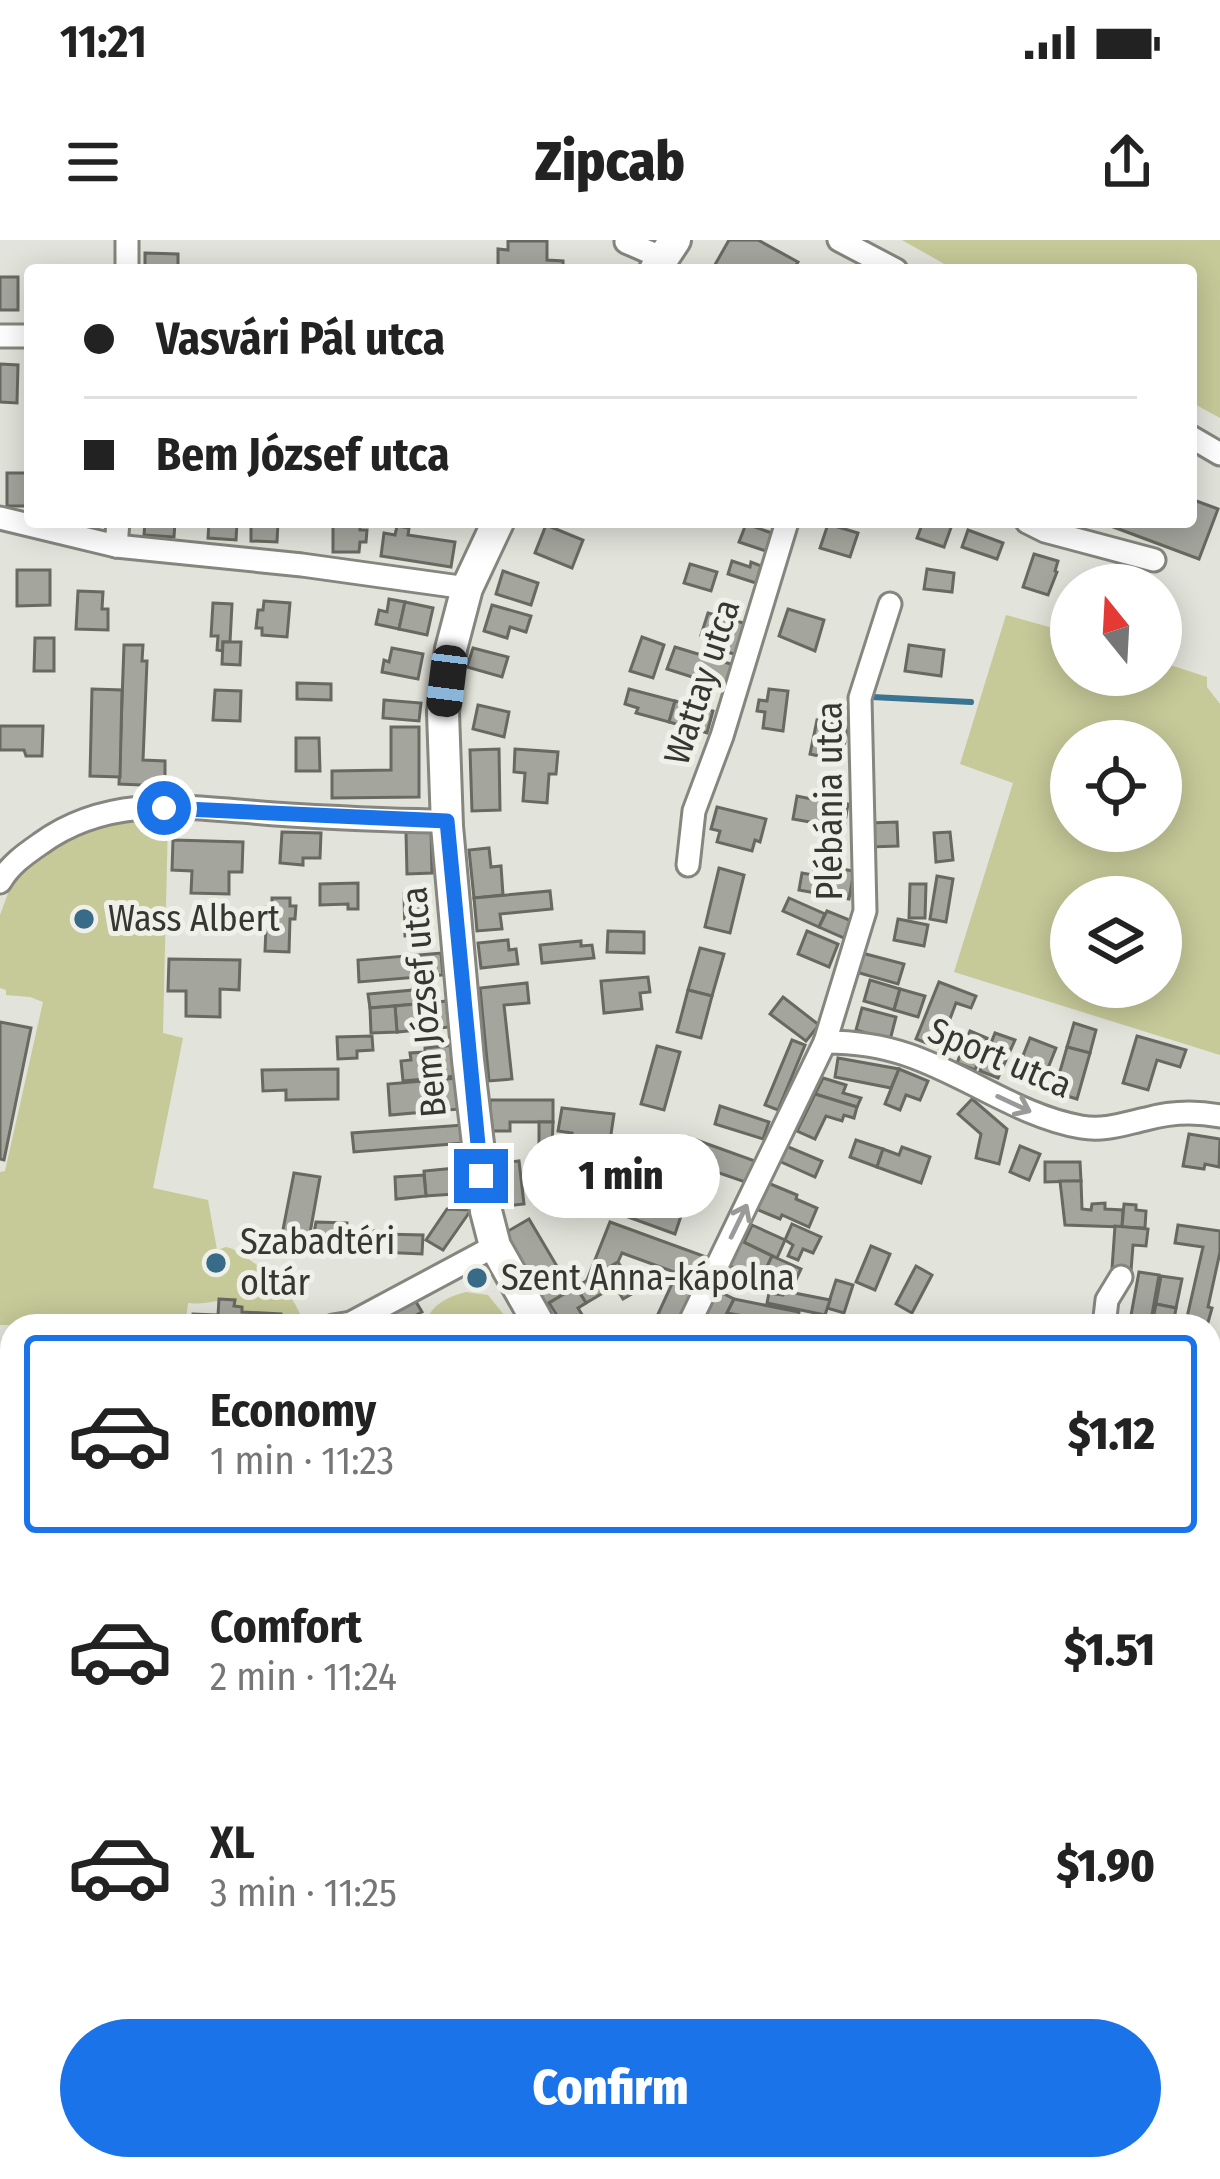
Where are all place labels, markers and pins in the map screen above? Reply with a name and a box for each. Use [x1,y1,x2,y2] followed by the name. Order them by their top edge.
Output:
[108,897,280,941] place label: Wass Albert
[71,906,97,932] marker: Wass Albert
[240,1220,395,1305] place label: Szabadtéri oltár
[203,1250,229,1276] marker: Szabadtéri oltár
[501,1256,795,1300] place label: Szent Anna-kápolna
[464,1265,490,1291] marker: Szent Anna-kápolna

